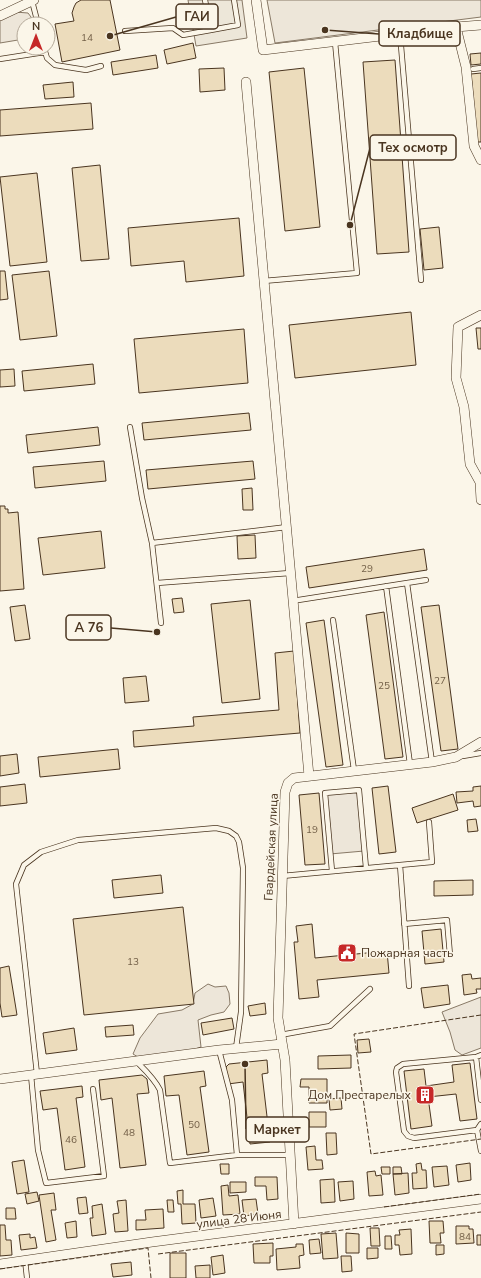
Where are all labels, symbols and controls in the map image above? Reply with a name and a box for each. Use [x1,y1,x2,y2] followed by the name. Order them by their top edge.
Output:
[176,4,218,29] callout: ГАИ
[184,8,210,26] text: ГАИ
[16,16,56,56] north arrow
[32,19,40,34] text: N
[379,21,460,46] callout: Кладбище
[387,25,453,43] text: Кладбище
[81,31,93,45] house number: 14
[370,135,456,160] callout: Тех осмотр
[378,139,448,157] text: Тех осмотр
[361,562,373,576] house number: 29
[66,615,111,640] callout: А 76
[75,619,104,637] text: А 76
[434,674,446,688] house number: 27
[378,679,390,693] house number: 25
[260,793,282,901] street label: Гвардейская улица
[306,823,318,837] house number: 19
[336,942,358,964] public building icon: Пожарная часть
[361,945,453,961] place label: Пожарная часть
[127,955,139,969] house number: 13
[414,1084,436,1106] building icon: Дом Престарелых
[308,1087,412,1103] place label: Дом Престарелых
[246,1117,309,1142] callout: Маркет
[188,1118,200,1132] house number: 50
[253,1121,301,1139] text: Маркет
[123,1126,135,1140] house number: 48
[65,1133,77,1147] house number: 46
[196,1206,282,1232] street label: улица 28 Июня
[459,1230,471,1244] house number: 84

